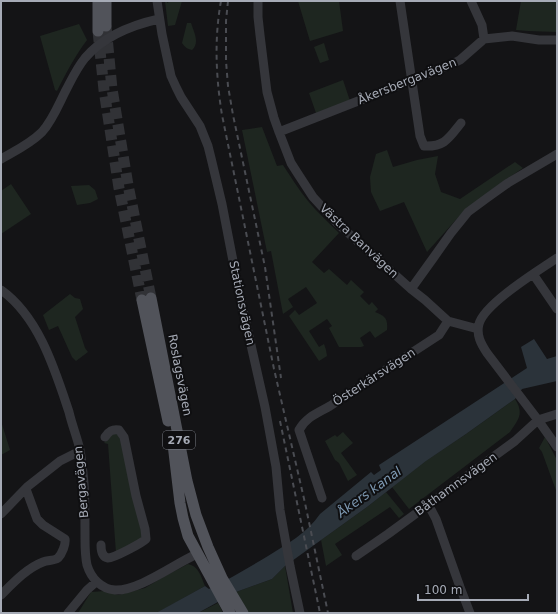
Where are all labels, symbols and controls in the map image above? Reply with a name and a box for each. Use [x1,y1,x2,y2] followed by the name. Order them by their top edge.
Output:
[355,54,458,107] street label: Åkersbergavägen
[317,201,401,281] street label: Västra Banvägen
[226,259,258,347] street label: Stationsvägen
[165,333,195,417] street label: Roslagsvägen
[329,344,418,409] street label: Österkärsvägen
[163,431,195,449] road number: 276
[71,445,91,519] street label: Bergavägen
[412,450,500,518] street label: Båthamnsvägen
[333,463,404,521] water label: Åkers kanal
[418,576,528,602] scale bar
[424,583,462,597] text: 100 m

